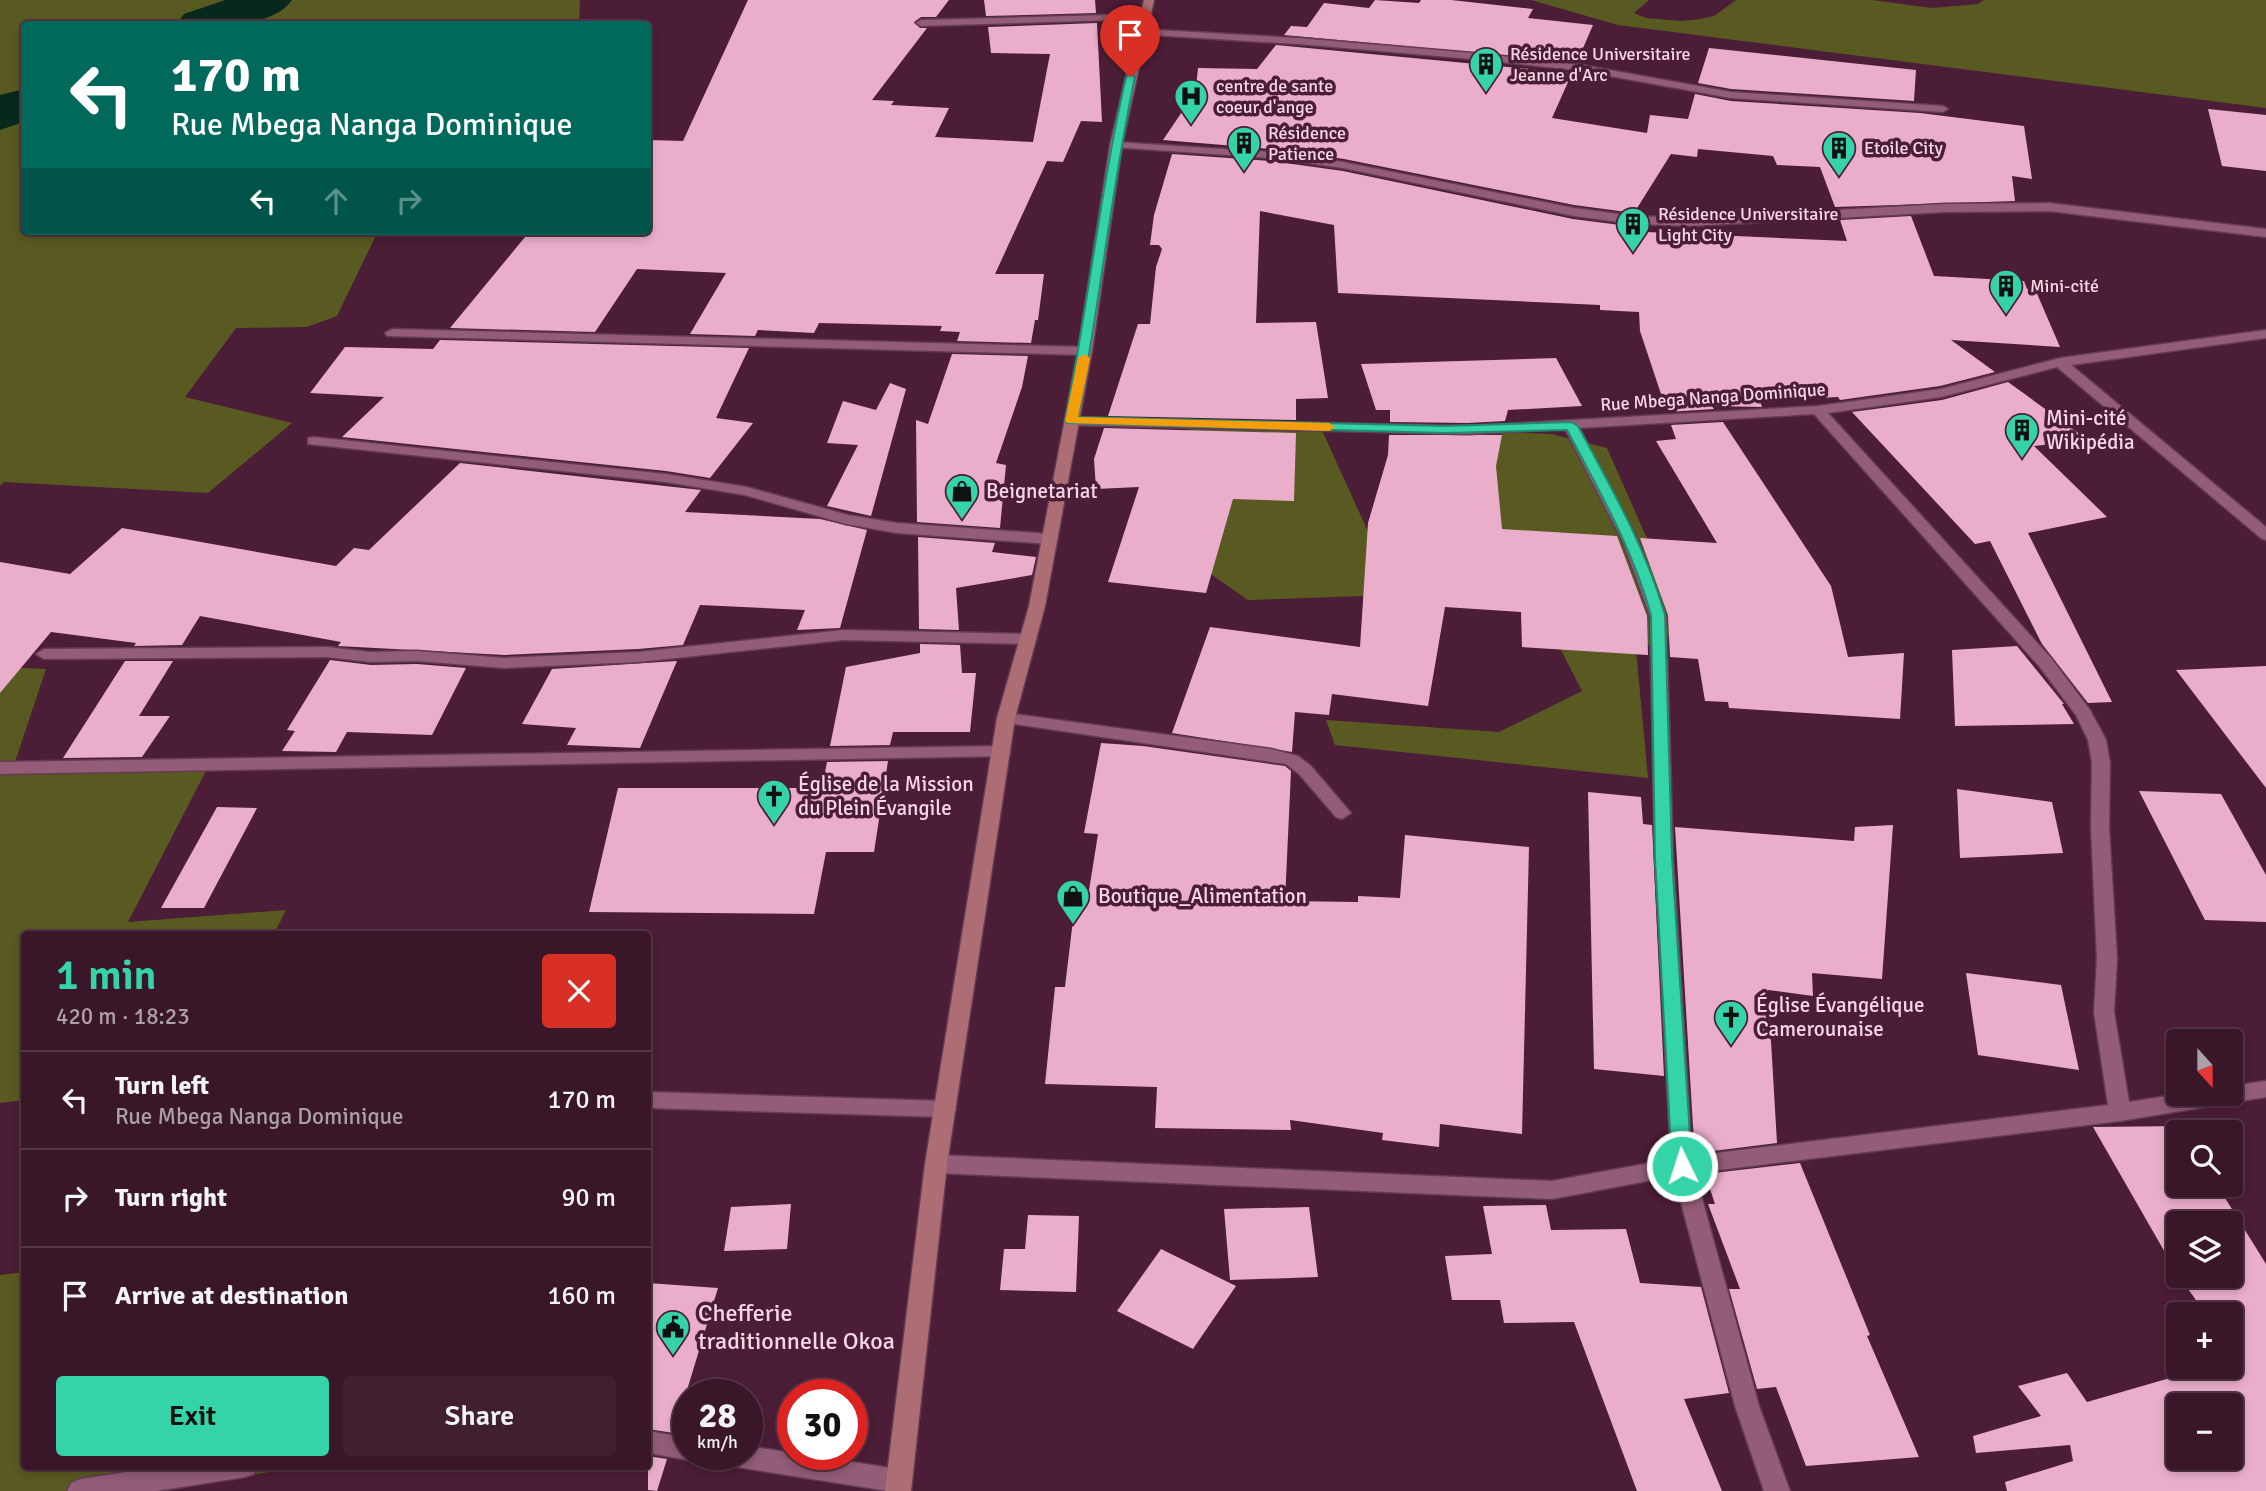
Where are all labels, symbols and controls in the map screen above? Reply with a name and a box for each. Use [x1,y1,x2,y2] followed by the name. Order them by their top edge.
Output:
[1100,5,1160,77] pin
[1111,16,1149,54] icon: arrive
[1510,43,1691,86] place label: Résidence Universitaire Jeanne d'Arc
[171,45,301,105] text: 170 m
[1467,45,1505,94] building icon: Résidence Universitaire Jeanne d'Arc
[56,49,147,140] icon: left
[1216,75,1333,118] place label: centre de sante coeur d'ange
[1172,77,1210,126] hospital icon: centre de sante coeur d'ange
[171,105,573,144] text: Rue Mbega Nanga Dominique
[1268,122,1346,165] place label: Résidence Patience
[1225,124,1263,173] building icon: Résidence Patience
[1820,129,1858,178] building icon: Etoile City
[1864,137,1944,159] place label: Etoile City
[244,182,282,220] icon: left
[317,182,355,220] icon: ahead
[390,182,428,220] icon: right
[1658,203,1839,246] place label: Résidence Universitaire Light City
[1614,205,1652,254] building icon: Résidence Universitaire Light City
[1987,267,2025,316] building icon: Mini-cité
[2030,275,2099,297] place label: Mini-cité
[1600,378,1826,416] street label: Rue Mbega Nanga Dominique
[2046,405,2135,455] place label: Mini-cité Wikipédia
[2003,411,2041,460] building icon: Mini-cité Wikipédia
[943,472,981,521] shop icon: Beignetariat
[986,478,1098,504] place label: Beignetariat
[798,771,974,821] place label: Église de la Mission du Plein Évangile
[755,777,793,826] church icon: Église de la Mission du Plein Évangile
[1054,877,1092,926] shop icon: Boutique_Alimentation
[1098,883,1307,909] place label: Boutique_Alimentation
[56,950,157,1001] text: 1 min
[542,954,616,1028] button: close
[1756,992,1924,1042] place label: Église Évangélique Camerounaise
[1712,998,1750,1047] church icon: Église Évangélique Camerounaise
[56,1002,190,1031] text: 420 m · 18:23
[2166,1029,2244,1106] north arrow
[2166,1029,2243,1470] map controls
[115,1070,209,1102] text: Turn left
[56,1081,94,1119] icon: left
[547,1084,616,1116] text: 170 m
[115,1102,404,1131] text: Rue Mbega Nanga Dominique
[2166,1120,2243,1197] button: search
[1645,1129,1719,1203] position arrow
[56,1179,94,1217] icon: right
[115,1182,227,1214] text: Turn right
[561,1182,616,1214] text: 90 m
[2166,1211,2243,1288] button: layers
[56,1277,94,1315] icon: arrive
[115,1280,348,1312] text: Arrive at destination
[547,1280,616,1312] text: 160 m
[698,1298,895,1356] place label: Chefferie traditionnelle Okoa
[2166,1302,2243,1379] button: +
[654,1308,692,1357] public building icon: Chefferie traditionnelle Okoa
[56,1376,329,1456] button: Exit
[343,1376,616,1456] button: Share
[777,1379,868,1470] speed limit sign: 30
[2166,1393,2243,1470] button: −
[699,1394,736,1437] text: 28
[697,1431,738,1453] text: km/h

